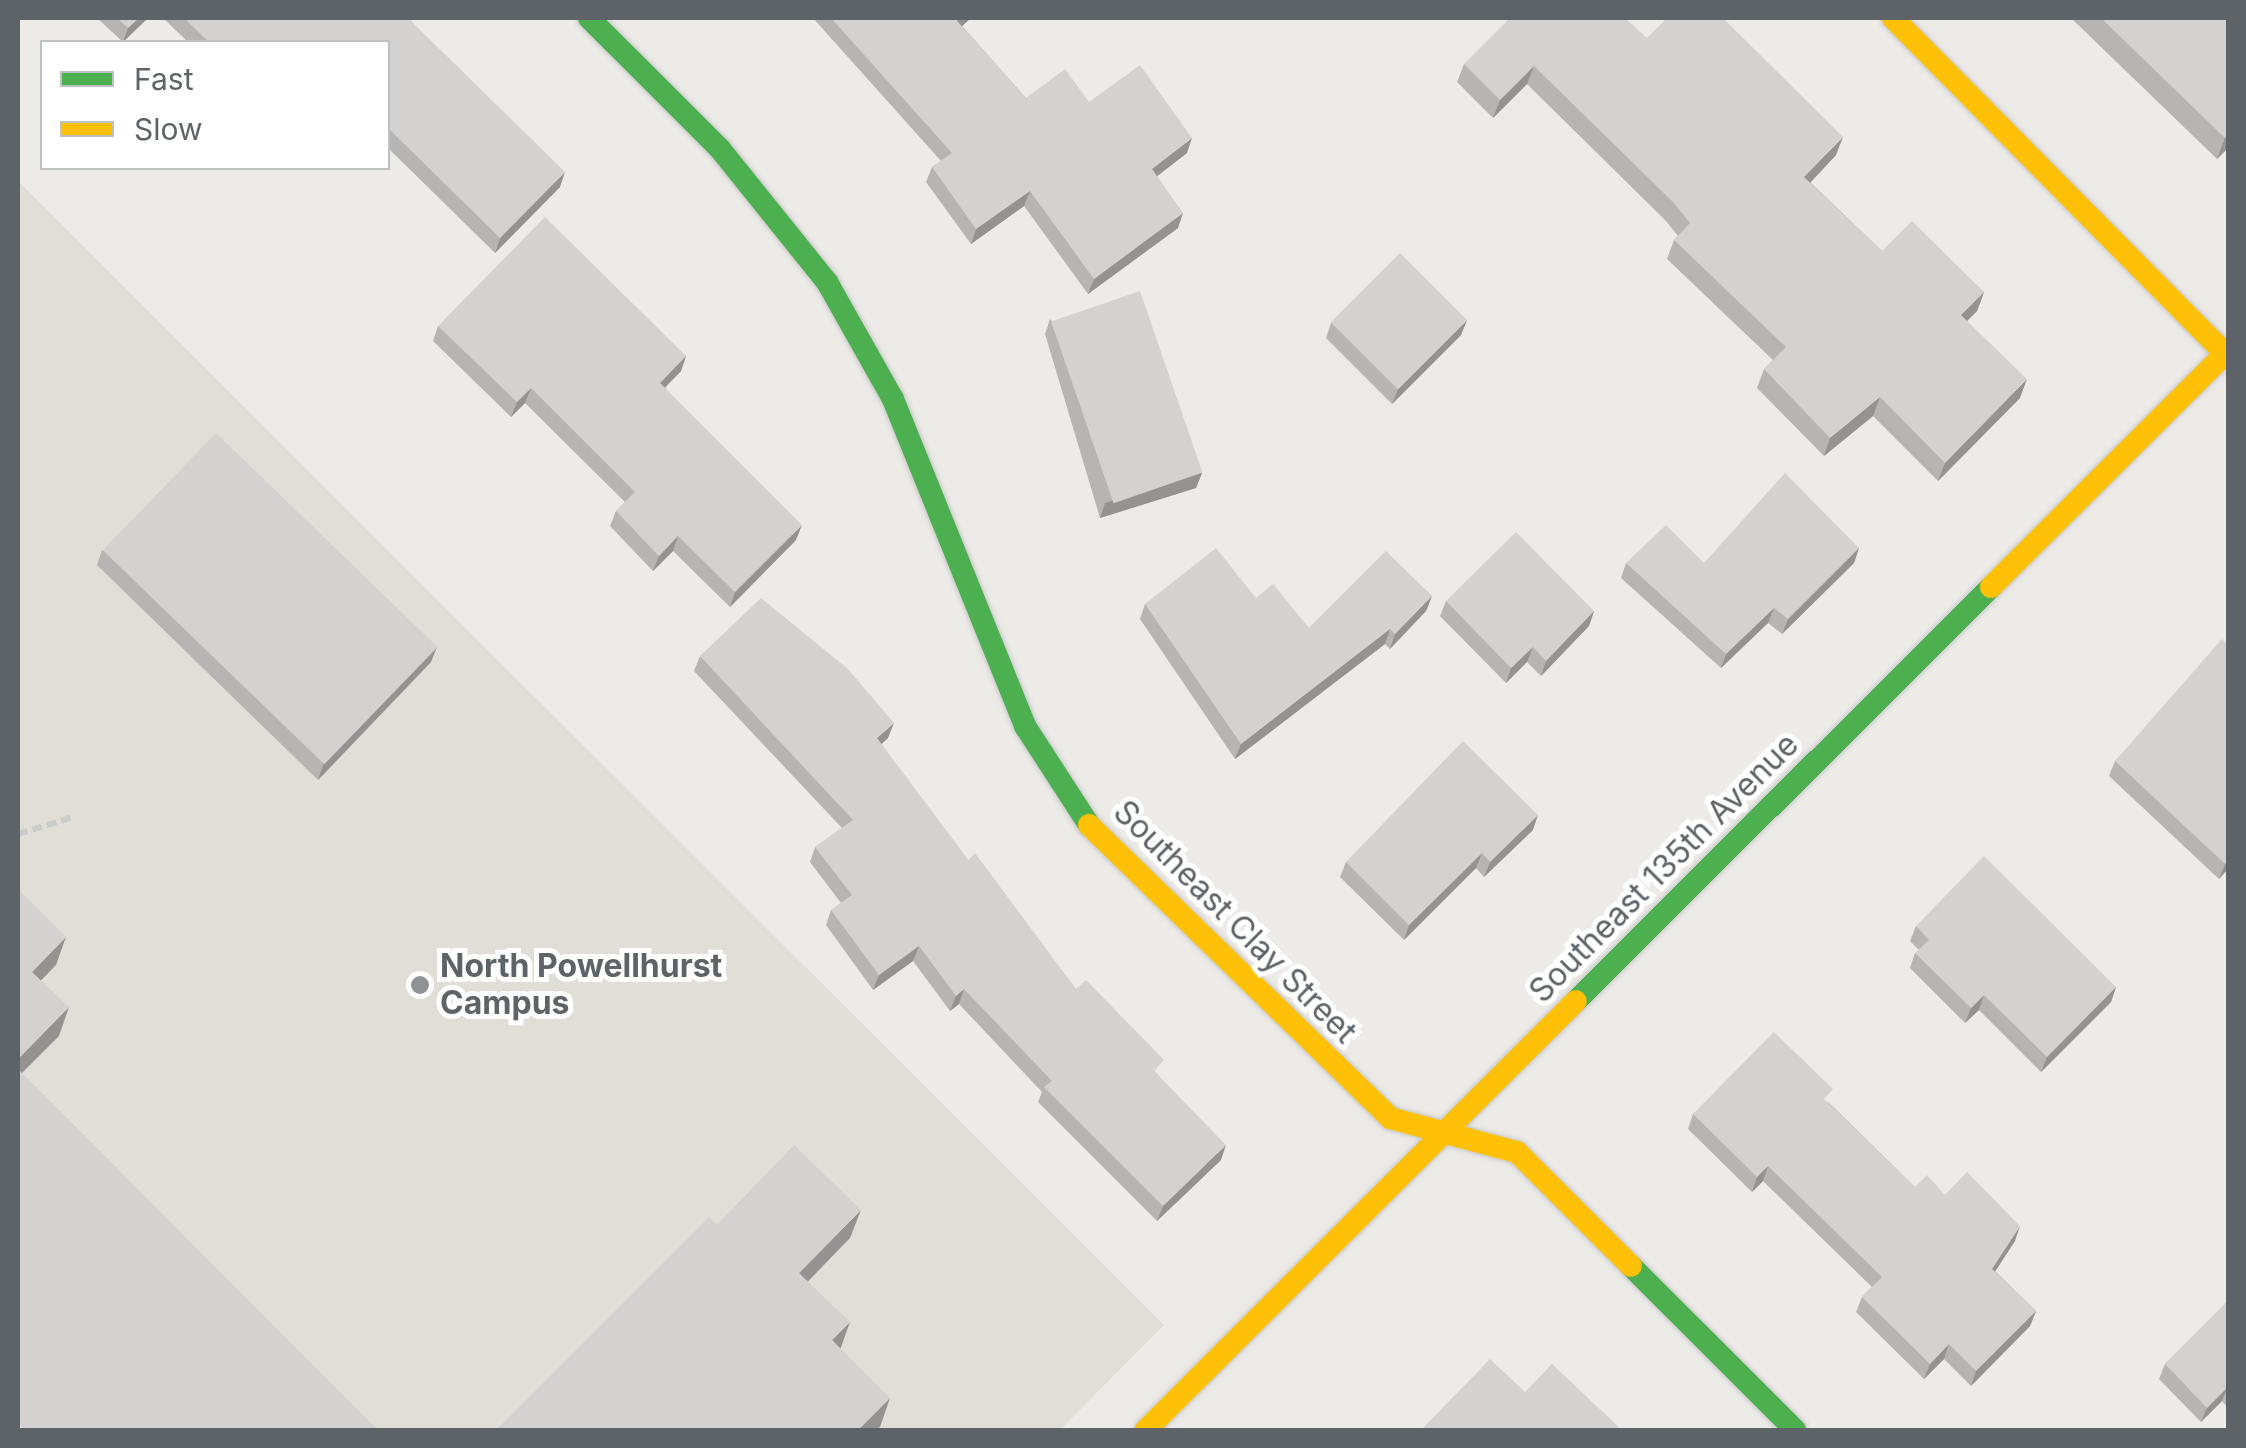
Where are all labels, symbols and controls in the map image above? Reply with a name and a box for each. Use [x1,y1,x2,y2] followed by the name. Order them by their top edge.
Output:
[40,40,390,170] legend
[134,61,193,97] text: Fast
[134,111,203,147] text: Slow
[1522,726,1806,1010] street label: Southeast 135th Avenue
[1106,793,1364,1051] street label: Southeast Clay Street
[440,948,722,1023] place label: North Powellhurst Campus
[409,974,431,996] marker: North Powellhurst Campus

